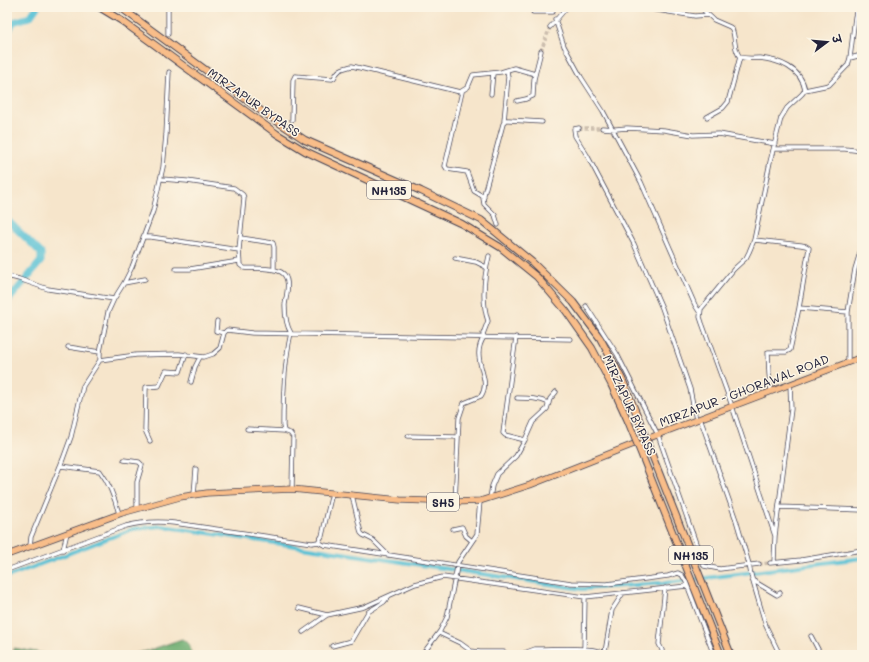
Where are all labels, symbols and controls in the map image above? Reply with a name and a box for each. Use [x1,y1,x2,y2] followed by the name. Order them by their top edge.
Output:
[807,22,847,62] north arrow
[829,33,846,46] text: उ
[205,64,304,140] street label: MIRZAPUR BYPASS
[367,181,411,199] road number: NH135
[657,350,831,430] street label: MIRZAPUR - GHORAWAL ROAD
[600,352,660,458] street label: MIRZAPUR BYPASS
[427,493,459,511] road number: SH5
[669,546,713,564] road number: NH135

